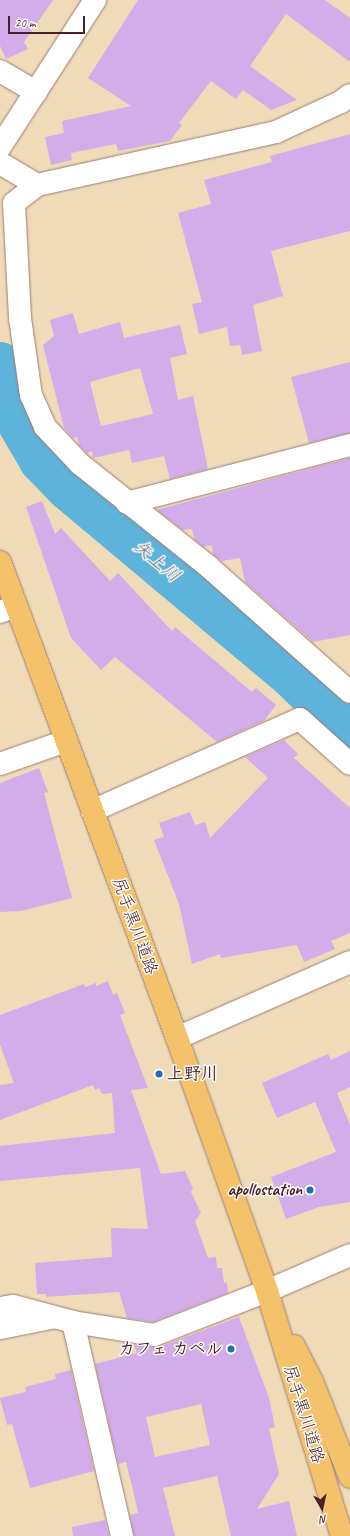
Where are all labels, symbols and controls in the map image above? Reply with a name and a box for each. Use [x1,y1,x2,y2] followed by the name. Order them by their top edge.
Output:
[10,8,87,34] scale bar
[15,15,35,31] text: 20 m
[129,535,185,587] water label: 矢上川
[108,875,162,977] street label: 尻手黒川道路
[167,1064,218,1084] place label: 上野川
[154,1069,164,1079] marker: 上野川
[228,1180,302,1200] place label: apollostation
[305,1185,315,1195] marker: apollostation
[117,1339,223,1359] place label: カフェ カペル
[226,1344,236,1354] marker: カフェ カペル
[279,1362,329,1466] street label: 尻手黒川道路
[302,1488,342,1528] north arrow
[319,1512,328,1527] text: N

